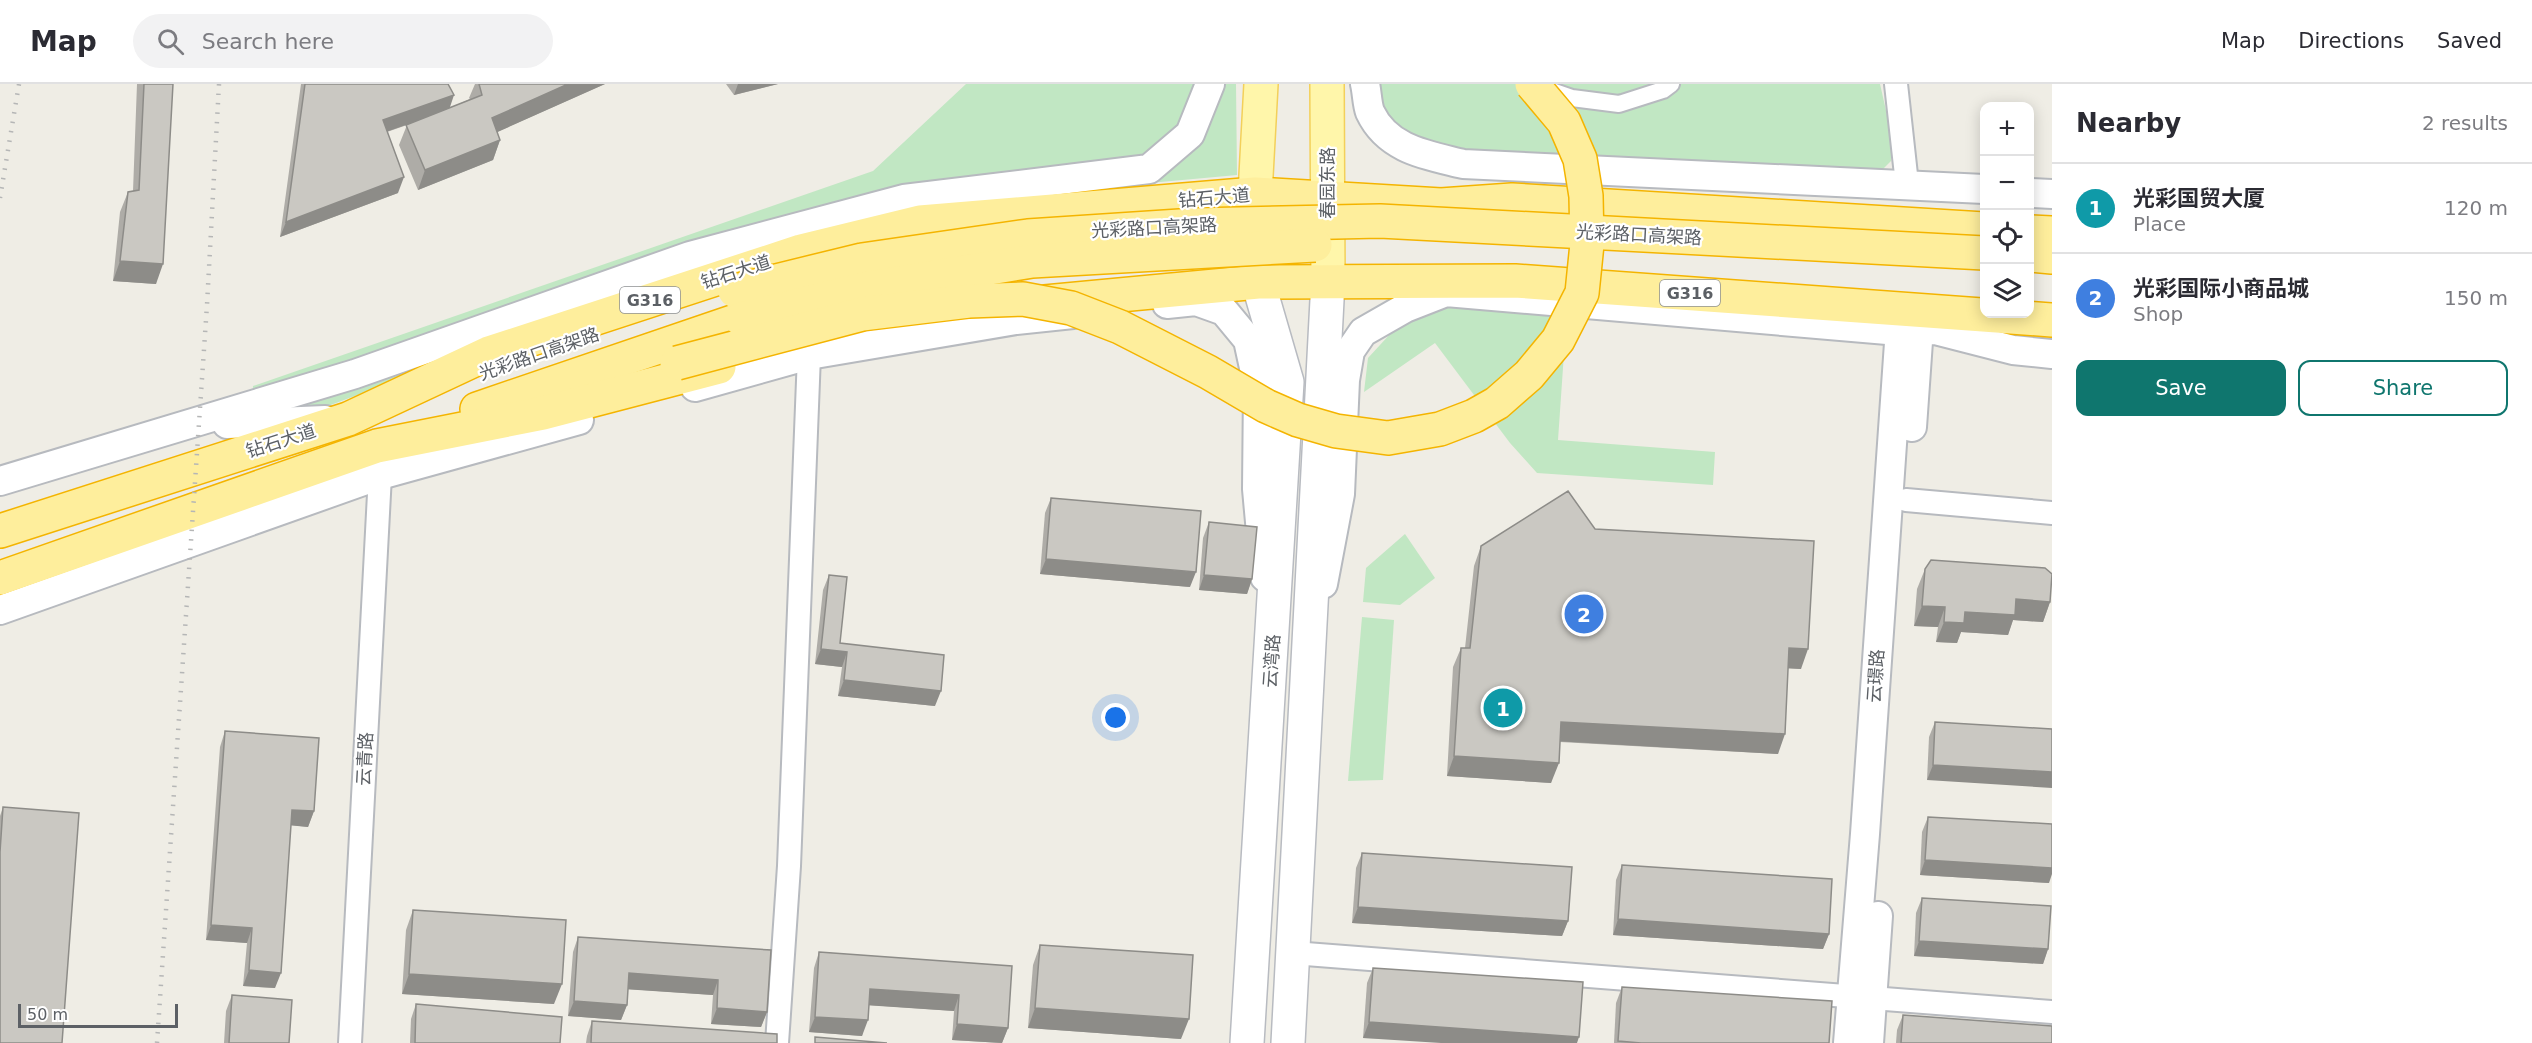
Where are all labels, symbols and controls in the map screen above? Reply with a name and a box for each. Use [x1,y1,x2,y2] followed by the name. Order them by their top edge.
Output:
[133,14,553,68] search box
[30,25,97,58] text: Map
[154,25,187,58] icon: search
[202,29,334,54] text: Search here
[2221,29,2265,53] text: Map
[2298,29,2404,53] text: Directions
[2437,29,2502,53] text: Saved
[1980,102,2034,318] map controls
[1980,102,2034,156] button: +
[2076,108,2181,138] text: Nearby
[2422,111,2508,135] text: 2 results
[1317,147,1338,219] street label: 春园东路
[1980,156,2034,210] button: −
[1177,184,1251,211] street label: 钻石大道
[2133,186,2265,211] text: 光彩国贸大厦
[2089,196,2102,220] text: 1
[2444,196,2508,220] text: 120 m
[1980,210,2034,264] button: locate
[2133,212,2186,236] text: Place
[1091,214,1217,241] street label: 光彩路口高架路
[1576,221,1702,248] street label: 光彩路口高架路
[698,250,773,293] street label: 钻石大道
[1980,264,2034,318] button: layers
[2133,276,2309,301] text: 光彩国际小商品城
[1660,280,1720,306] road number: G316
[2089,286,2102,310] text: 2
[2444,286,2508,310] text: 150 m
[620,287,680,313] road number: G316
[2133,302,2183,326] text: Shop
[476,323,602,384] street label: 光彩路口高架路
[2076,360,2286,416] button: Save
[2298,360,2508,416] button: Share
[243,419,318,462] street label: 钻石大道
[1564,592,1604,636] pin: 2
[1259,633,1284,689] street label: 云湾路
[1863,648,1888,704] street label: 云璟路
[1484,686,1522,730] pin: 1
[1101,703,1130,732] your location
[353,731,376,786] street label: 云青路
[18,1001,178,1028] scale bar
[27,1005,68,1024] text: 50 m

